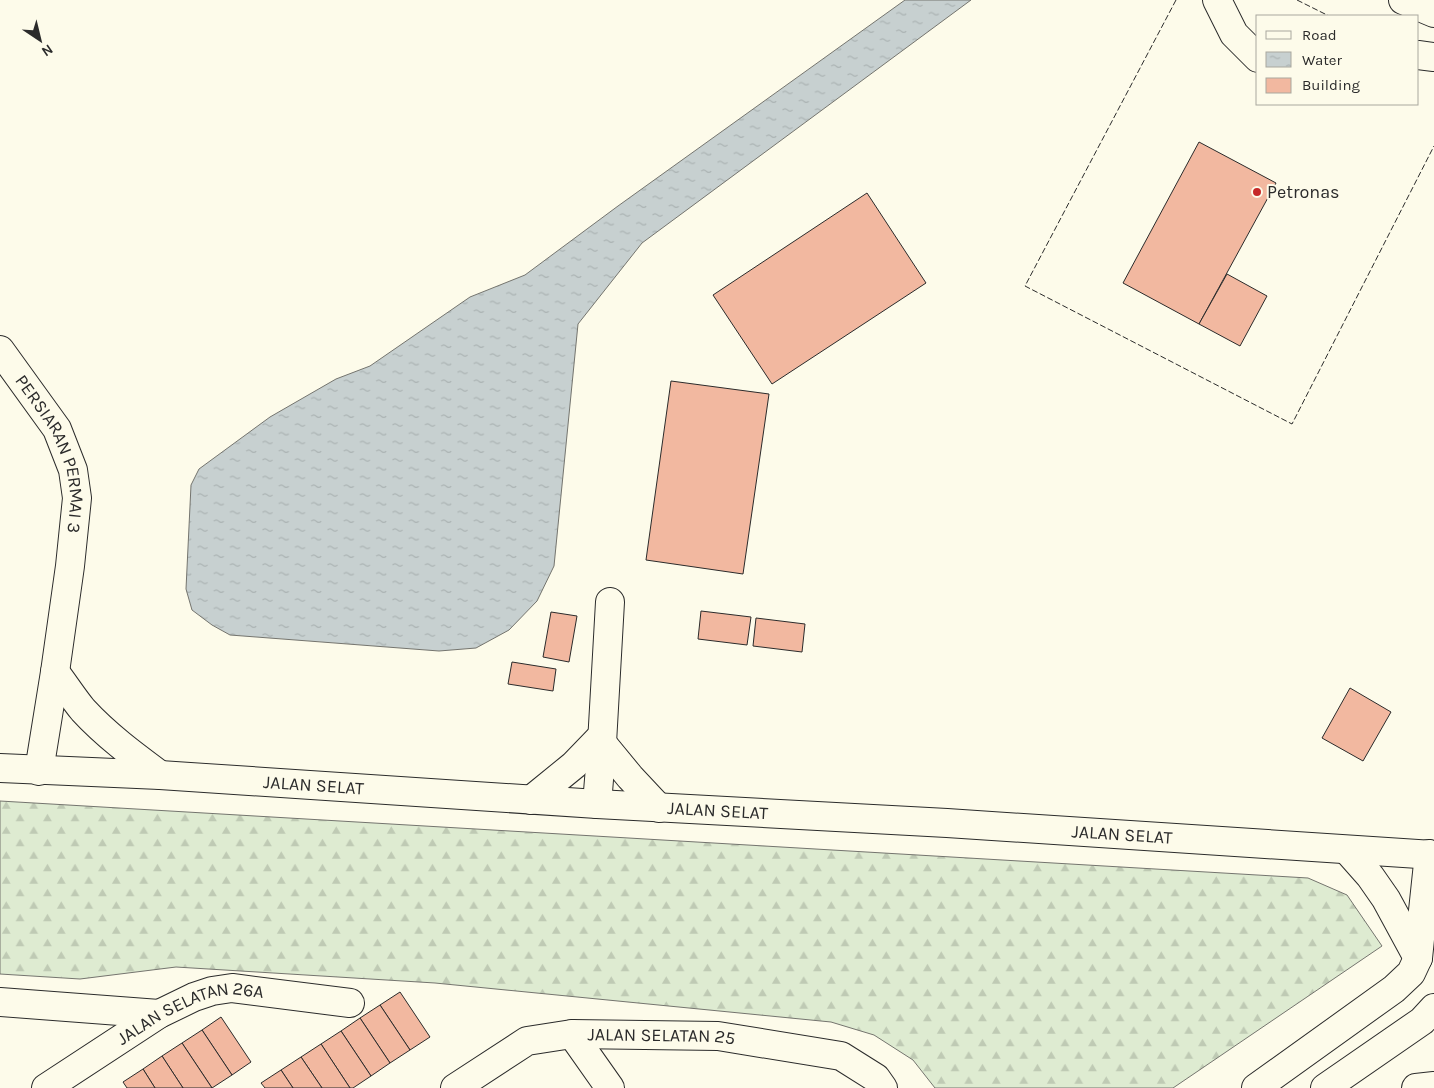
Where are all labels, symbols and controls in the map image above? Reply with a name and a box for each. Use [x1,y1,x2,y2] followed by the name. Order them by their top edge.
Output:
[15,15,65,65] north arrow
[1256,15,1419,105] legend
[1302,26,1337,44] text: Road
[38,40,56,60] text: N
[1302,51,1343,69] text: Water
[1302,76,1360,94] text: Building
[1267,181,1340,203] place label: Petronas
[1251,186,1263,198] marker: Petronas
[10,370,89,534] street label: PERSIARAN PERMAI 3
[262,771,365,800] street label: JALAN SELAT
[667,797,769,824] street label: JALAN SELAT
[1071,820,1173,849] street label: JALAN SELAT
[113,977,265,1050] street label: JALAN SELATAN 26A
[587,1023,737,1050] street label: JALAN SELATAN 25

